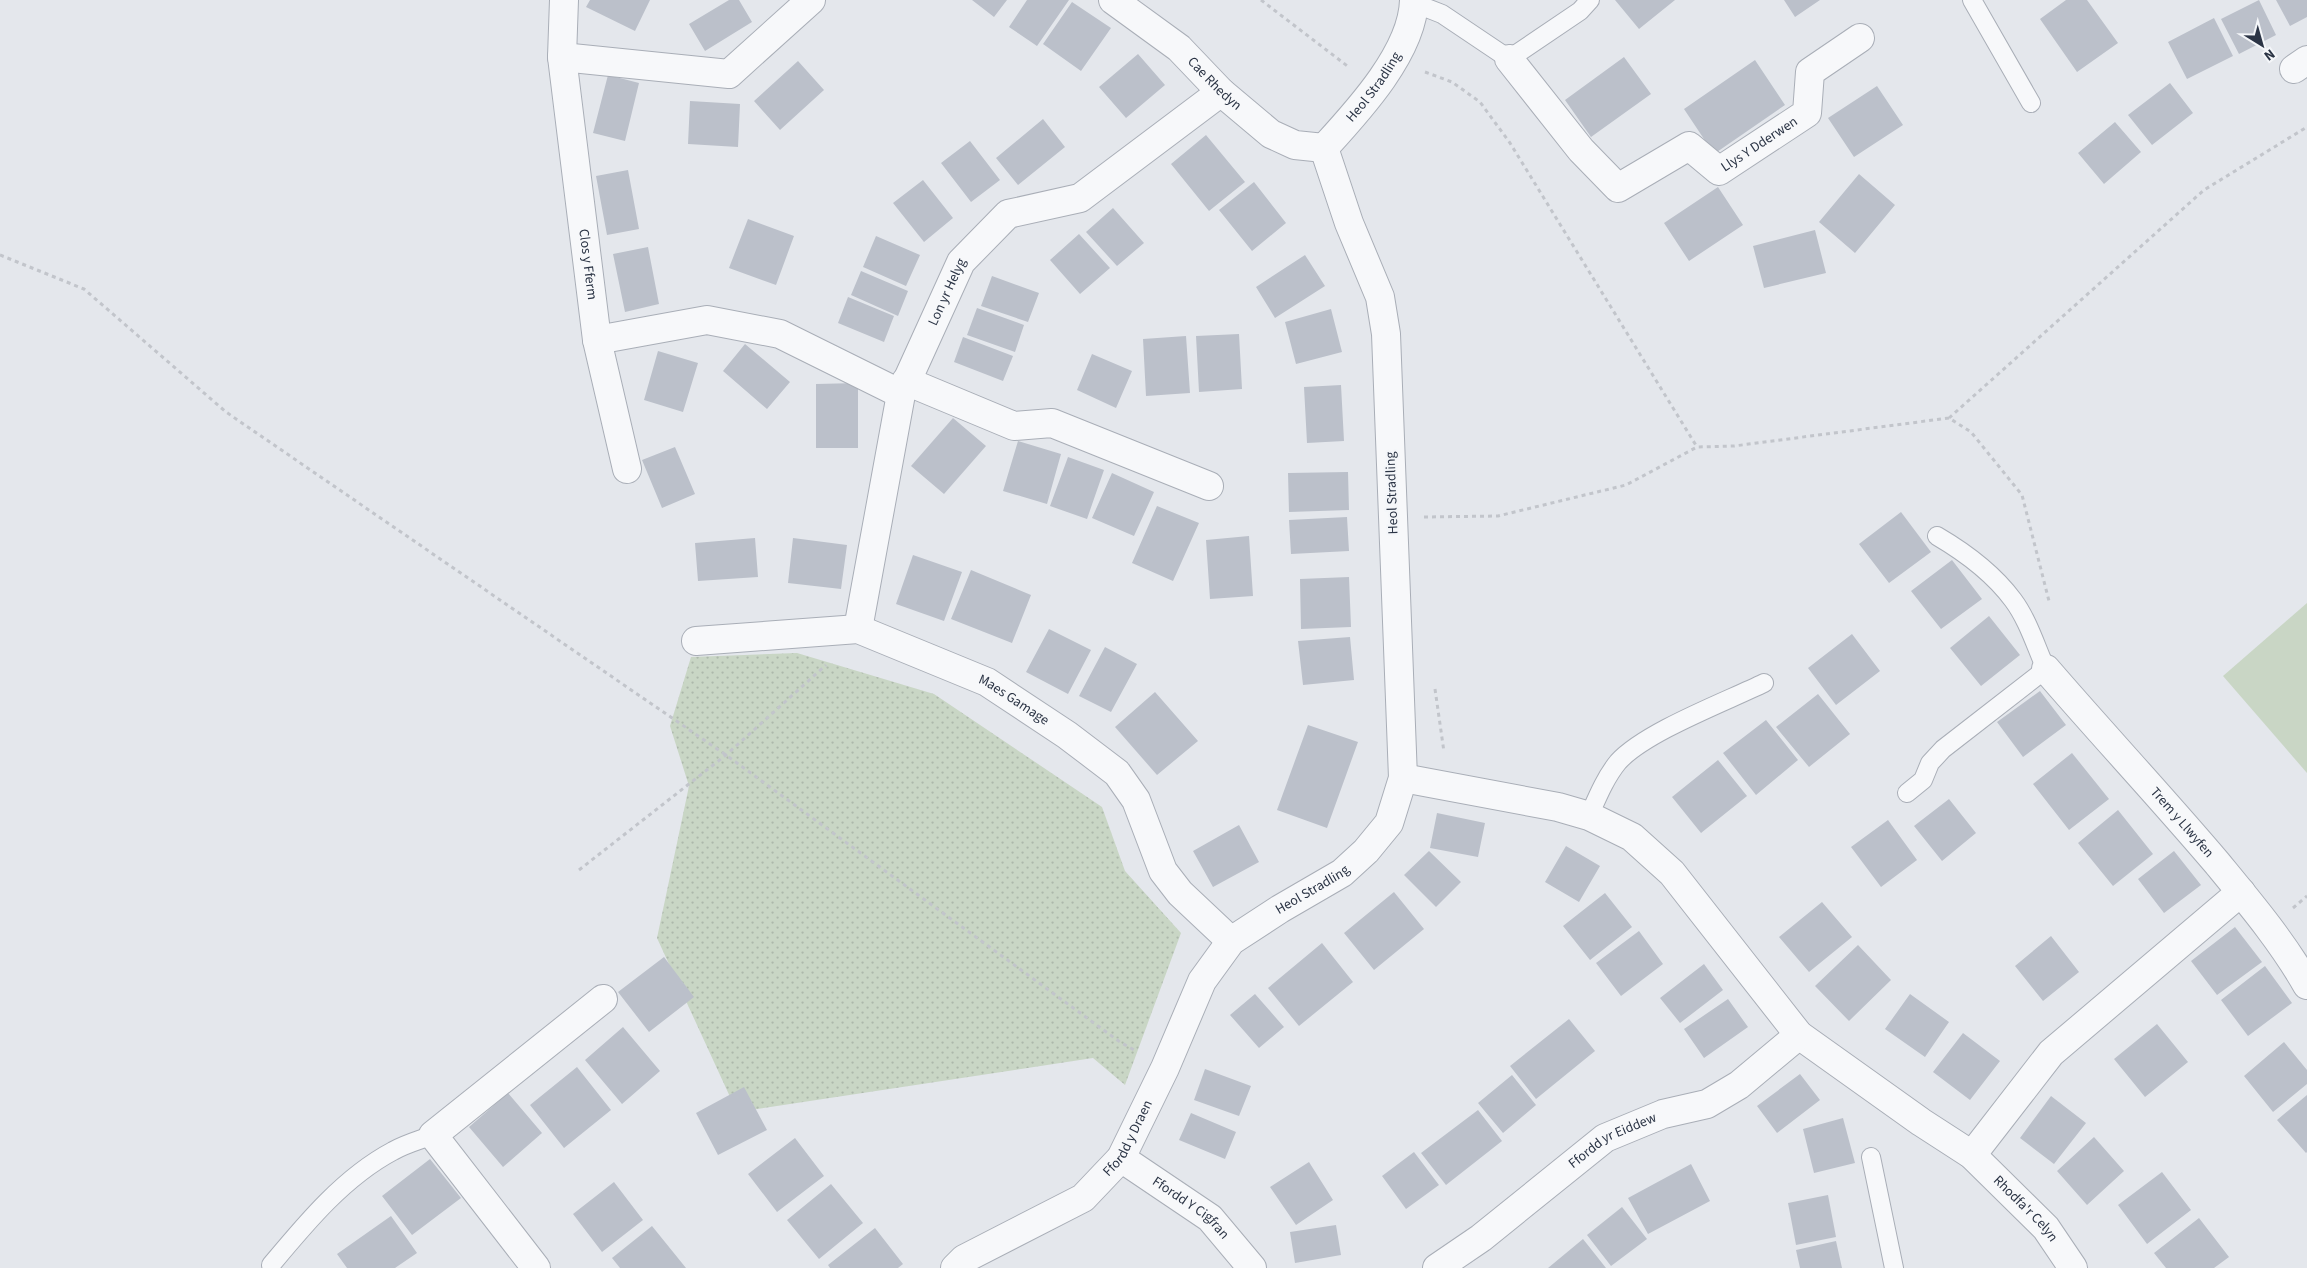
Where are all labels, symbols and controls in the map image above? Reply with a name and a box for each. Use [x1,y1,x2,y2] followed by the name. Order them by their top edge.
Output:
[2237,20,2287,70] north arrow
[2259,44,2279,65] text: N
[1342,48,1407,127] street label: Heol Stradling
[1183,52,1246,115] street label: Cae Rhedyn
[1717,112,1802,177] street label: Llys Y Dderwen
[573,228,602,301] street label: Clos y Fferm
[923,255,971,329] street label: Lon yr Helyg
[1381,451,1403,535] street label: Heol Stradling
[975,670,1053,730] street label: Maes Gamage
[2145,783,2218,862] street label: Trem y Llwyfen
[1272,861,1354,920] street label: Heol Stradling
[1098,1097,1158,1181] street label: Ffordd y Draen
[1564,1108,1660,1174] street label: Ffordd yr Eiddew
[1989,1171,2063,1246] street label: Rhodfa'r Celyn
[1148,1172,1234,1244] street label: Ffordd Y Cigfran

